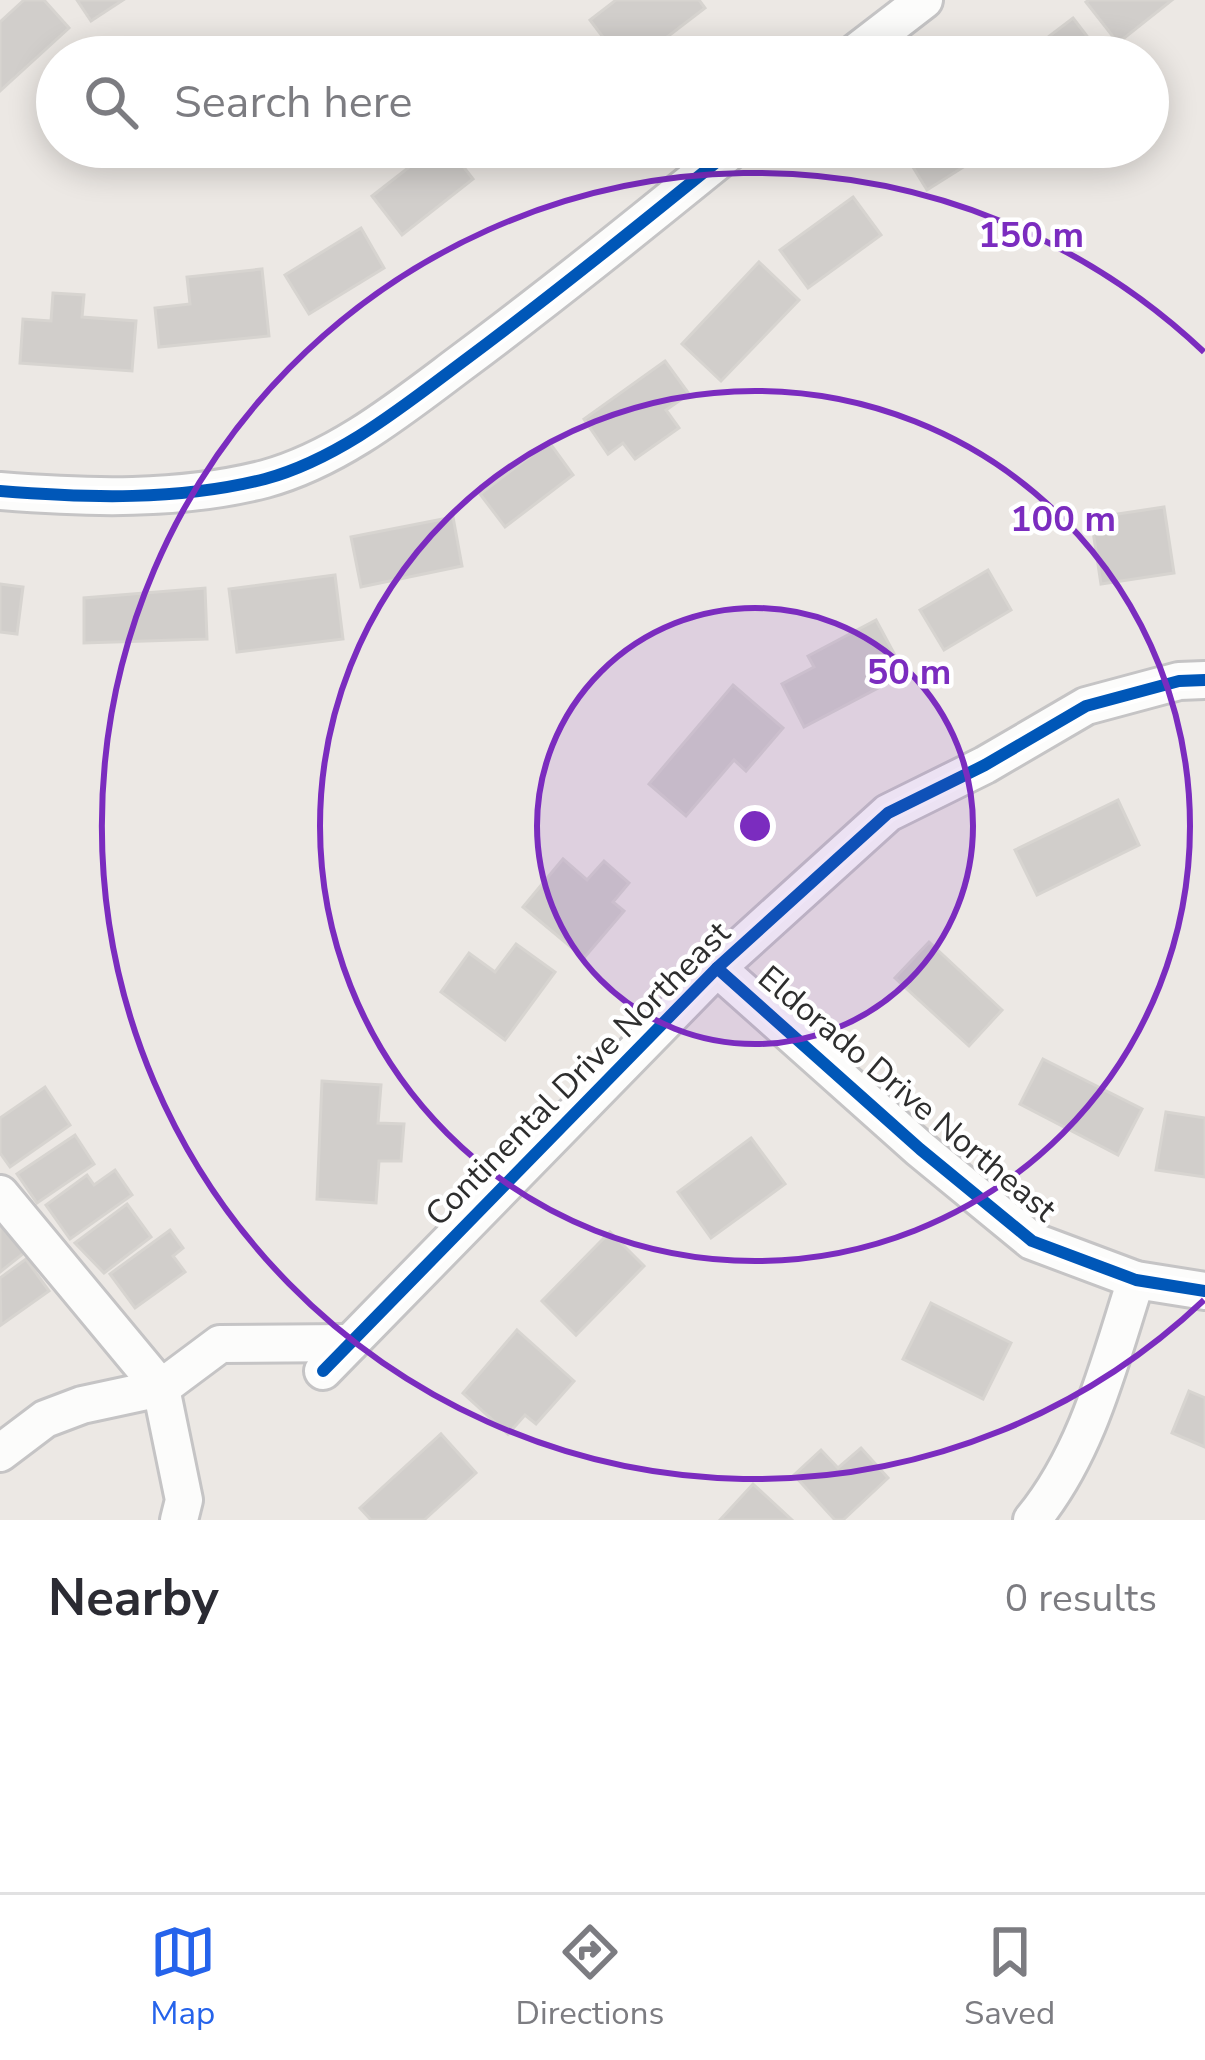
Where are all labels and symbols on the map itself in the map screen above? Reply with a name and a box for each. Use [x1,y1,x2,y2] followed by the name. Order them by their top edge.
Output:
[978,211,1084,260] text: 150 m
[1010,495,1116,544] text: 100 m
[867,648,951,697] text: 50 m
[734,805,776,847] centre of rings
[416,911,741,1236] street label: Continental Drive Northeast
[748,956,1066,1233] street label: Eldorado Drive Northeast

